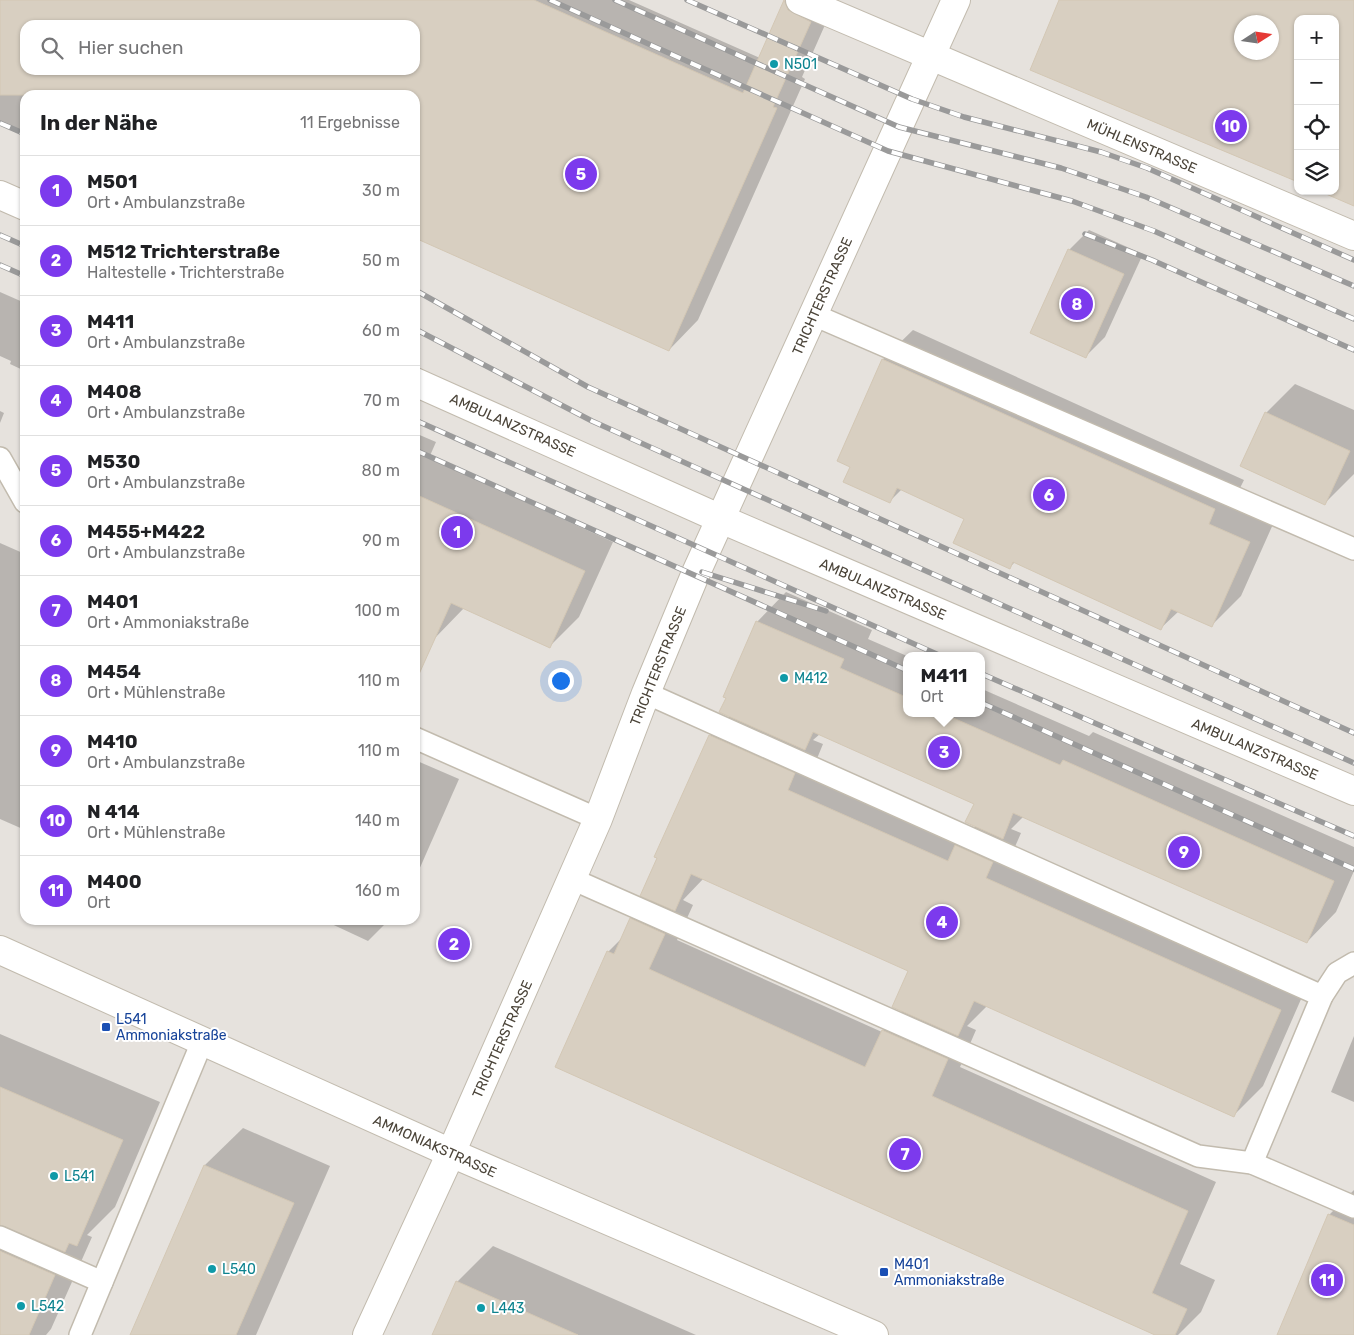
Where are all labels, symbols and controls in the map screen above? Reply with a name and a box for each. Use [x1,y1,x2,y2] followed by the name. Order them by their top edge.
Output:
[1234,15,1279,60] north arrow
[1294,15,1339,195] map controls
[1294,15,1339,60] button: +
[20,20,420,75] search box
[38,34,66,62] icon: search
[78,36,184,59] text: Hier suchen
[784,56,817,73] place label: N501
[768,58,780,70] marker: N501
[1294,60,1339,105] button: −
[1294,105,1339,150] button: locate
[1215,107,1247,145] pin: 10
[40,110,158,135] text: In der Nähe
[300,113,400,132] text: 11 Ergebnisse
[1084,116,1199,177] street label: MÜHLENSTRASSE
[1294,150,1339,195] button: layers
[565,155,597,193] pin: 5
[87,170,137,193] text: M501
[52,181,60,200] text: 1
[362,181,400,200] text: 30 m
[87,193,245,212] text: Ort · Ambulanzstraße
[789,235,856,358] street label: TRICHTERSTRASSE
[87,240,280,263] text: M512 Trichterstraße
[51,251,61,270] text: 2
[362,251,400,270] text: 50 m
[87,263,284,282] text: Haltestelle · Trichterstraße
[1061,285,1093,323] pin: 8
[87,310,134,333] text: M411
[51,321,61,340] text: 3
[362,321,400,340] text: 60 m
[87,333,245,352] text: Ort · Ambulanzstraße
[87,380,142,403] text: M408
[447,390,578,461] street label: AMBULANZSTRASSE
[51,391,61,410] text: 4
[363,391,400,410] text: 70 m
[87,403,245,422] text: Ort · Ambulanzstraße
[87,450,140,473] text: M530
[51,461,61,480] text: 5
[362,461,400,480] text: 80 m
[87,473,245,492] text: Ort · Ambulanzstraße
[1033,476,1065,514] pin: 6
[441,513,473,551] pin: 1
[87,520,205,543] text: M455+M422
[51,531,61,550] text: 6
[362,531,400,550] text: 90 m
[87,543,245,562] text: Ort · Ambulanzstraße
[817,555,949,624] street label: AMBULANZSTRASSE
[87,590,138,613] text: M401
[51,601,61,620] text: 7
[355,601,400,620] text: 100 m
[627,604,690,728] street label: TRICHTERSTRASSE
[87,613,249,632] text: Ort · Ammoniakstraße
[903,652,985,717] popup
[87,660,141,683] text: M454
[920,664,968,687] text: M411
[548,668,574,694] your location
[794,670,828,687] place label: M412
[51,671,61,690] text: 8
[358,671,400,690] text: 110 m
[778,672,790,684] marker: M412
[87,683,225,702] text: Ort · Mühlenstraße
[920,687,944,706] text: Ort
[1189,715,1321,784] street label: AMBULANZSTRASSE
[87,730,138,753] text: M410
[928,733,960,771] pin: 3
[51,741,61,760] text: 9
[358,741,400,760] text: 110 m
[87,753,245,772] text: Ort · Ambulanzstraße
[87,800,140,823] text: N 414
[47,811,65,830] text: 10
[355,811,400,830] text: 140 m
[87,823,225,842] text: Ort · Mühlenstraße
[1168,833,1200,871] pin: 9
[87,870,142,893] text: M400
[48,881,64,900] text: 11
[355,881,400,900] text: 160 m
[87,893,110,912] text: Ort
[926,903,958,941] pin: 4
[438,925,470,963] pin: 2
[469,978,536,1101] street label: TRICHTERSTRASSE
[116,1011,227,1044] place label: L541 Ammoniakstraße
[100,1021,112,1033] marker: L541 Ammoniakstraße
[370,1112,499,1181] street label: AMMONIAKSTRASSE
[889,1135,921,1173] pin: 7
[64,1168,95,1185] place label: L541
[48,1170,60,1182] marker: L541
[894,1256,1005,1289] place label: M401 Ammoniakstraße
[222,1261,256,1278] place label: L540
[1311,1261,1343,1299] pin: 11
[206,1263,218,1275] marker: L540
[878,1266,890,1278] marker: M401 Ammoniakstraße
[31,1298,64,1315] place label: L542
[15,1300,27,1312] marker: L542
[491,1300,524,1317] place label: L443
[475,1302,487,1314] marker: L443

